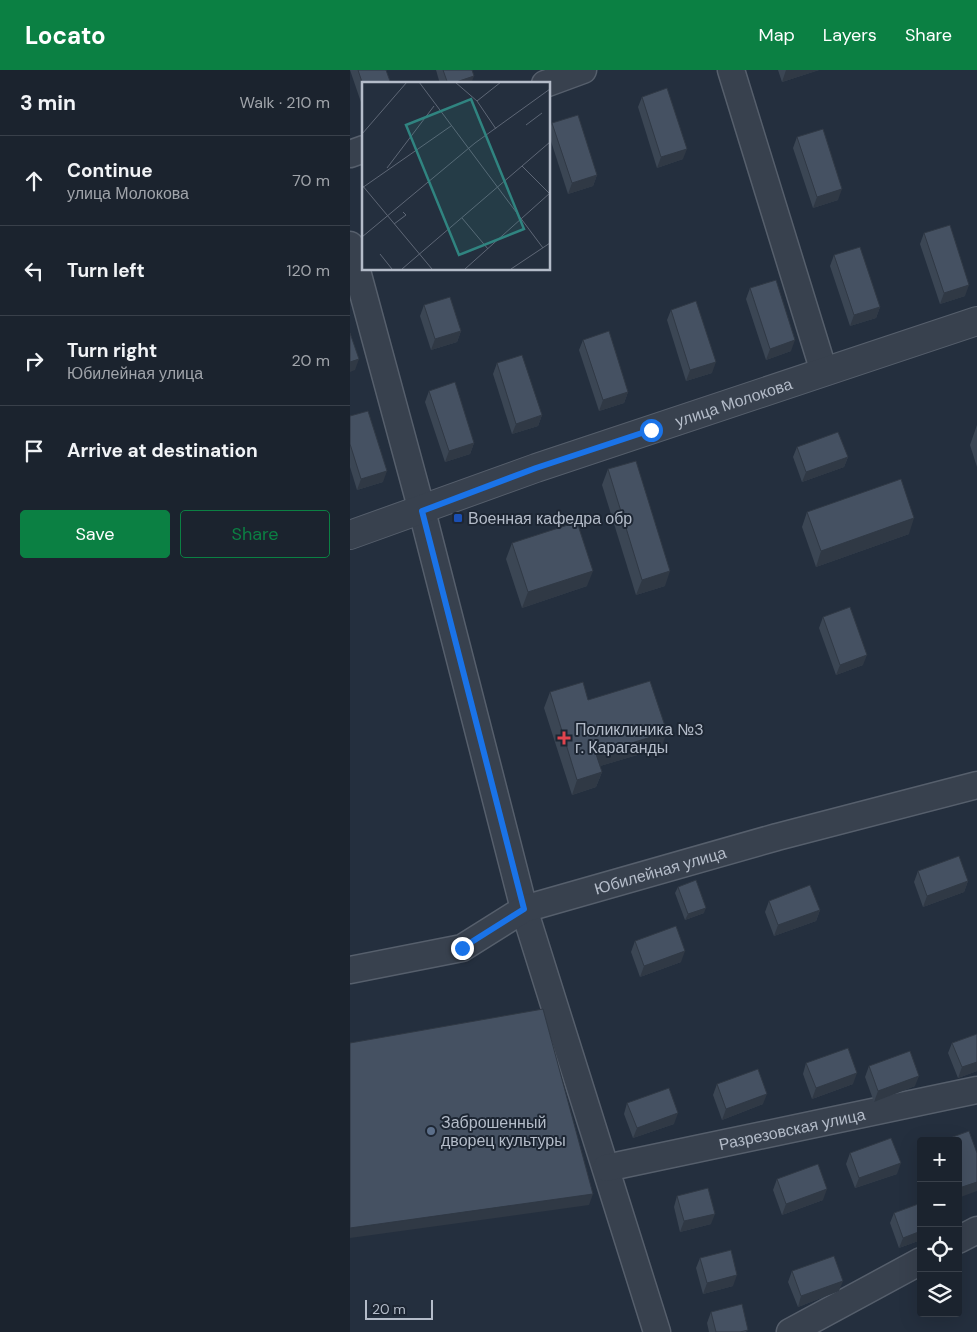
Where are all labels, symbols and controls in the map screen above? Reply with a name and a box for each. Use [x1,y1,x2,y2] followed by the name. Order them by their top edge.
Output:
[25,20,106,51] text: Locato
[759,23,795,47] text: Map
[823,23,877,47] text: Layers
[905,23,952,47] text: Share
[362,82,550,270] inset map
[20,89,76,117] text: 3 min
[240,92,330,113] text: Walk · 210 m
[67,158,153,183] text: Continue
[20,167,48,195] icon: ahead
[292,170,330,191] text: 70 m
[67,183,189,204] text: улица Молокова
[20,257,48,285] icon: left
[67,258,145,283] text: Turn left
[286,260,330,281] text: 120 m
[67,338,157,363] text: Turn right
[20,347,48,375] icon: right
[291,350,330,371] text: 20 m
[67,363,203,384] text: Юбилейная улица
[672,373,795,431] street label: улица Молокова
[640,419,663,442] route start
[20,437,48,465] icon: arrive
[67,438,258,463] text: Arrive at destination
[468,508,632,529] place label: Военная кафедра обр
[20,510,170,558] button: Save
[180,510,330,558] button: Share
[452,512,464,524] marker: Военная кафедра обр
[575,719,704,758] place label: Поликлиника №3 г. Караганды
[557,731,571,745] marker: Поликлиника №3 г. Караганды
[592,841,729,899] street label: Юбилейная улица
[451,937,474,960] route end
[717,1103,867,1155] street label: Разрезовская улица
[441,1112,566,1151] place label: Заброшенный дворец культуры
[425,1125,437,1137] marker: Заброшенный дворец культуры
[917,1137,962,1317] map controls
[917,1137,962,1182] button: +
[917,1182,962,1227] button: −
[917,1227,962,1272] button: locate
[917,1272,962,1317] button: layers
[365,1297,432,1320] scale bar
[372,1300,406,1318] text: 20 m

